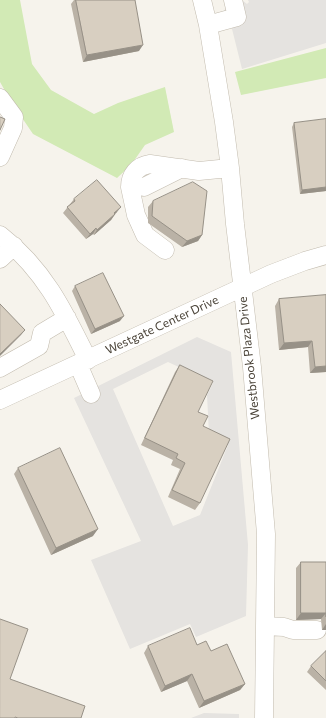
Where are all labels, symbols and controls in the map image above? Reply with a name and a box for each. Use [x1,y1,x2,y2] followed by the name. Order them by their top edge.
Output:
[103,293,221,357] street label: Westgate Center Drive
[235,296,263,420] street label: Westbrook Plaza Drive

